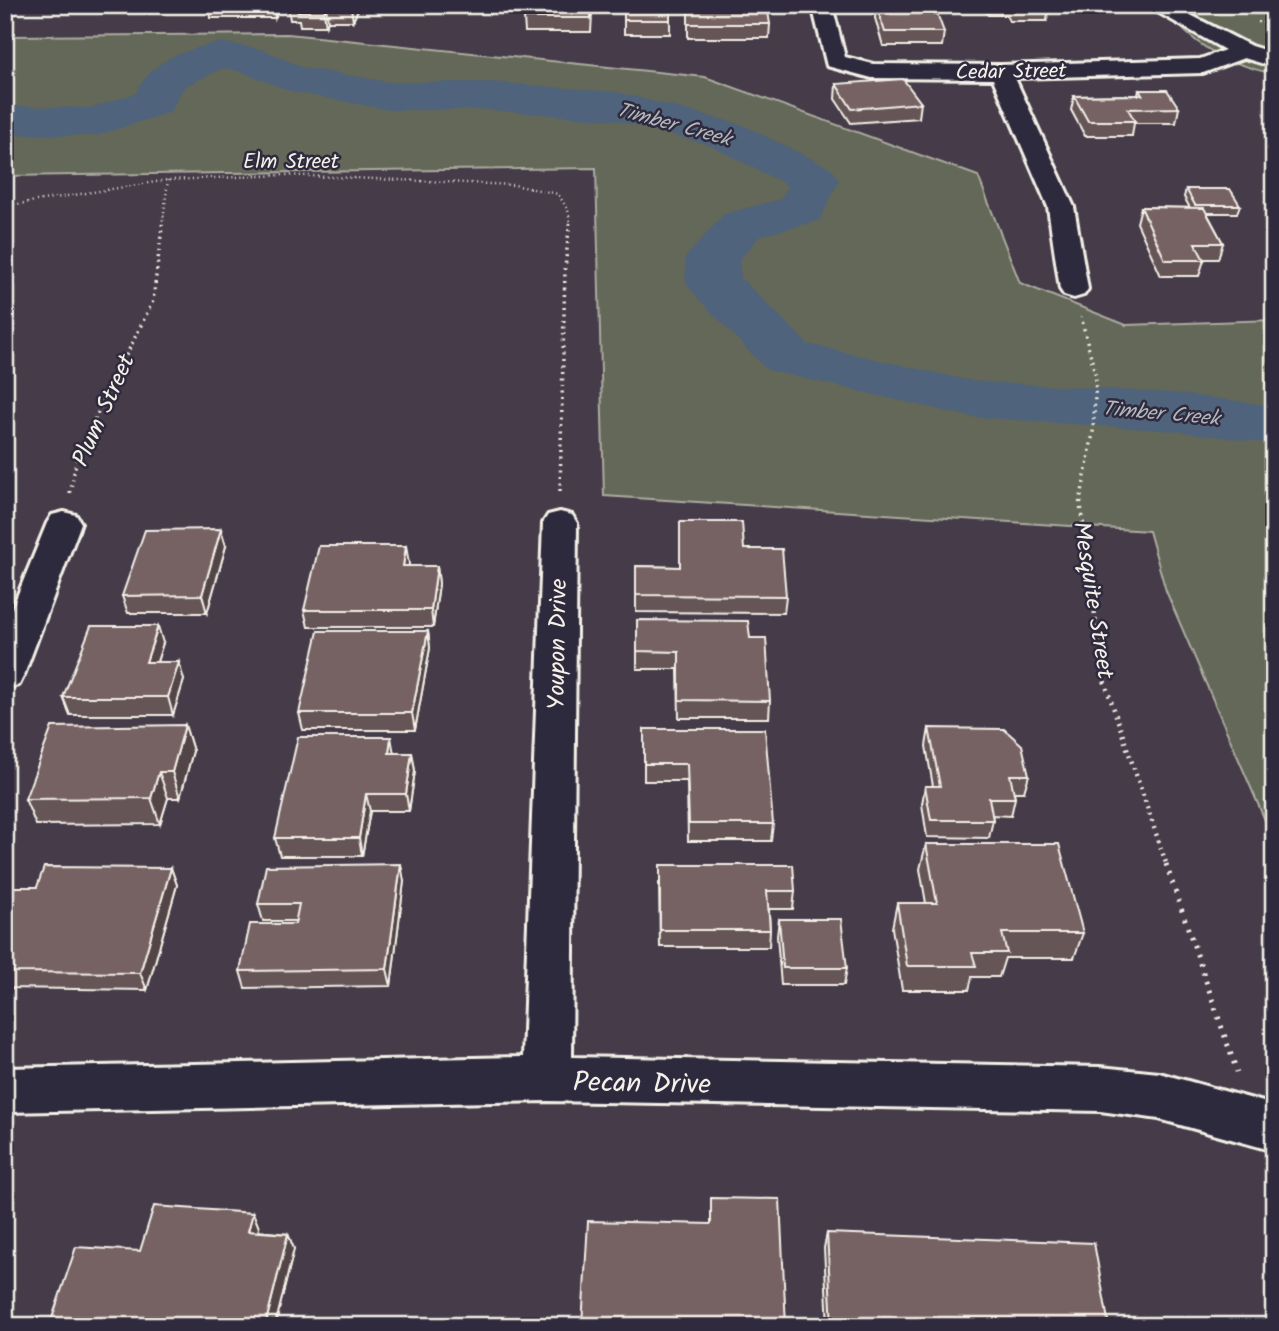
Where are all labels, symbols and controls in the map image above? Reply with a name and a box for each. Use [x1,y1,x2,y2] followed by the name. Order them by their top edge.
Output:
[955,55,1068,90] street label: Cedar Street
[613,94,737,157] water label: Timber Creek
[243,146,340,179] street label: Elm Street
[62,347,147,473] street label: Plum Street
[1101,393,1224,436] water label: Timber Creek
[1061,519,1124,683] street label: Mesquite Street
[538,578,579,710] street label: Youpon Drive
[573,1061,712,1108] street label: Pecan Drive

